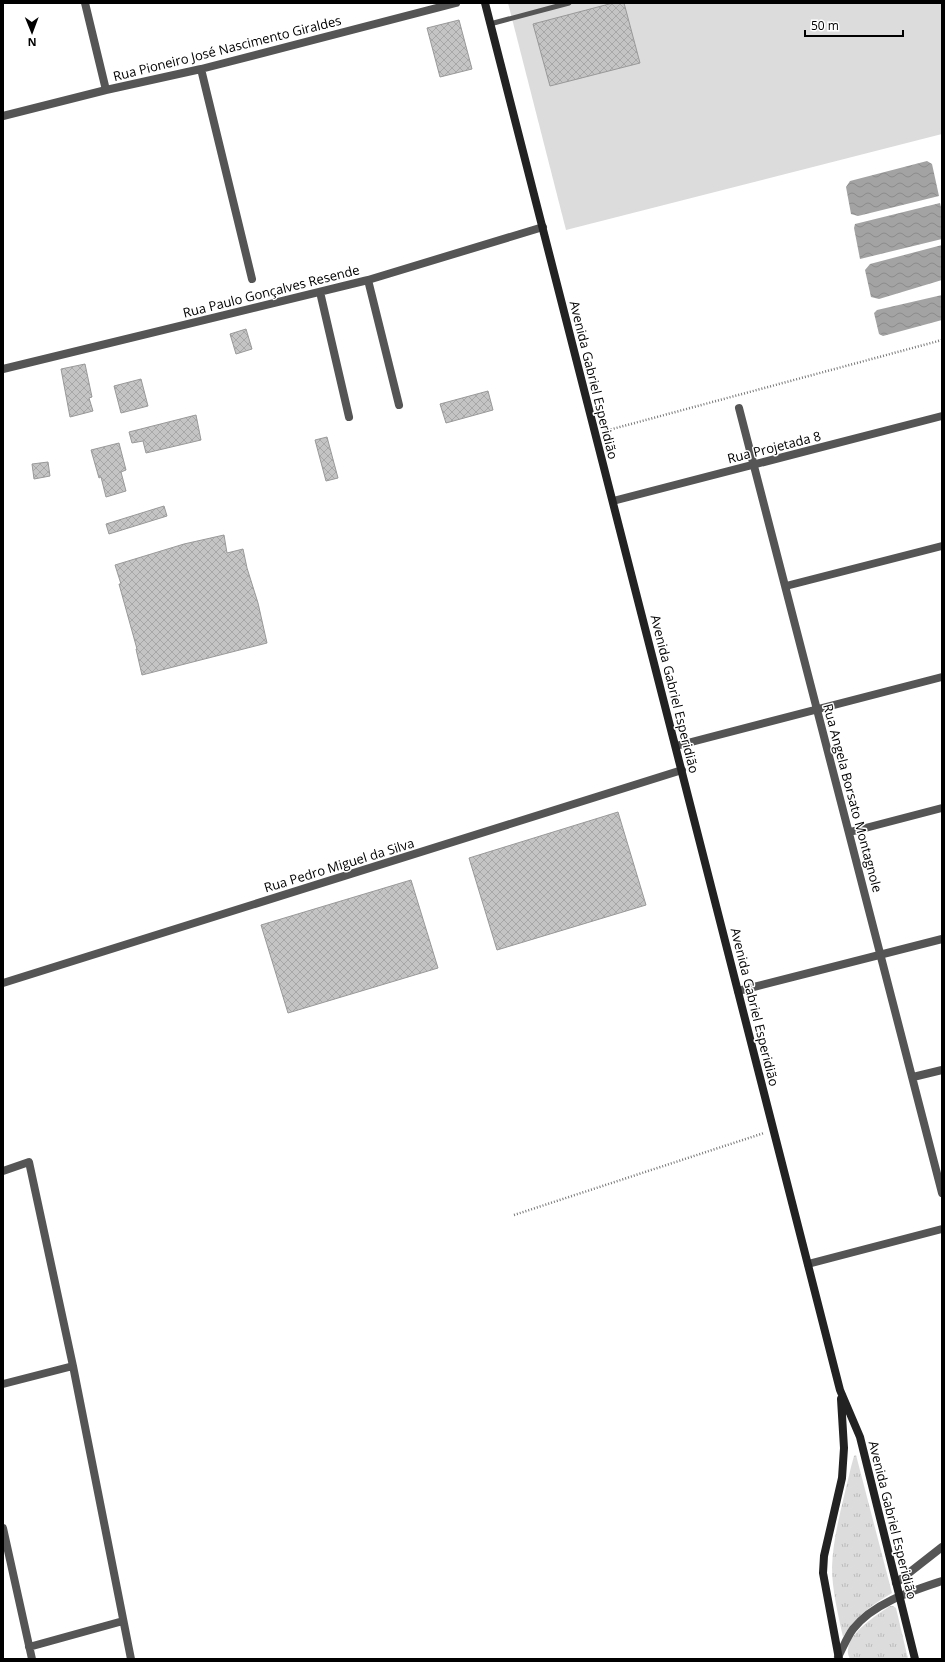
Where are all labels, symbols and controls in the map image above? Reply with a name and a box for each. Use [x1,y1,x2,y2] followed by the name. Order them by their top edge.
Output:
[111,11,343,85] street label: Rua Pioneiro José Nascimento Giraldes
[12,12,52,52] north arrow
[805,12,903,38] scale bar
[811,17,839,34] text: 50 m
[28,35,37,50] text: N
[181,260,361,322] street label: Rua Paulo Gonçalves Resende
[566,299,622,461] street label: Avenida Gabriel Esperidião
[725,427,823,467] street label: Rua Projetada 8
[647,613,703,775] street label: Avenida Gabriel Esperidião
[819,702,887,894] street label: Rua Angela Borsato Montagnole
[262,834,416,896] street label: Rua Pedro Miguel da Silva
[727,926,783,1088] street label: Avenida Gabriel Esperidião
[865,1439,921,1601] street label: Avenida Gabriel Esperidião

